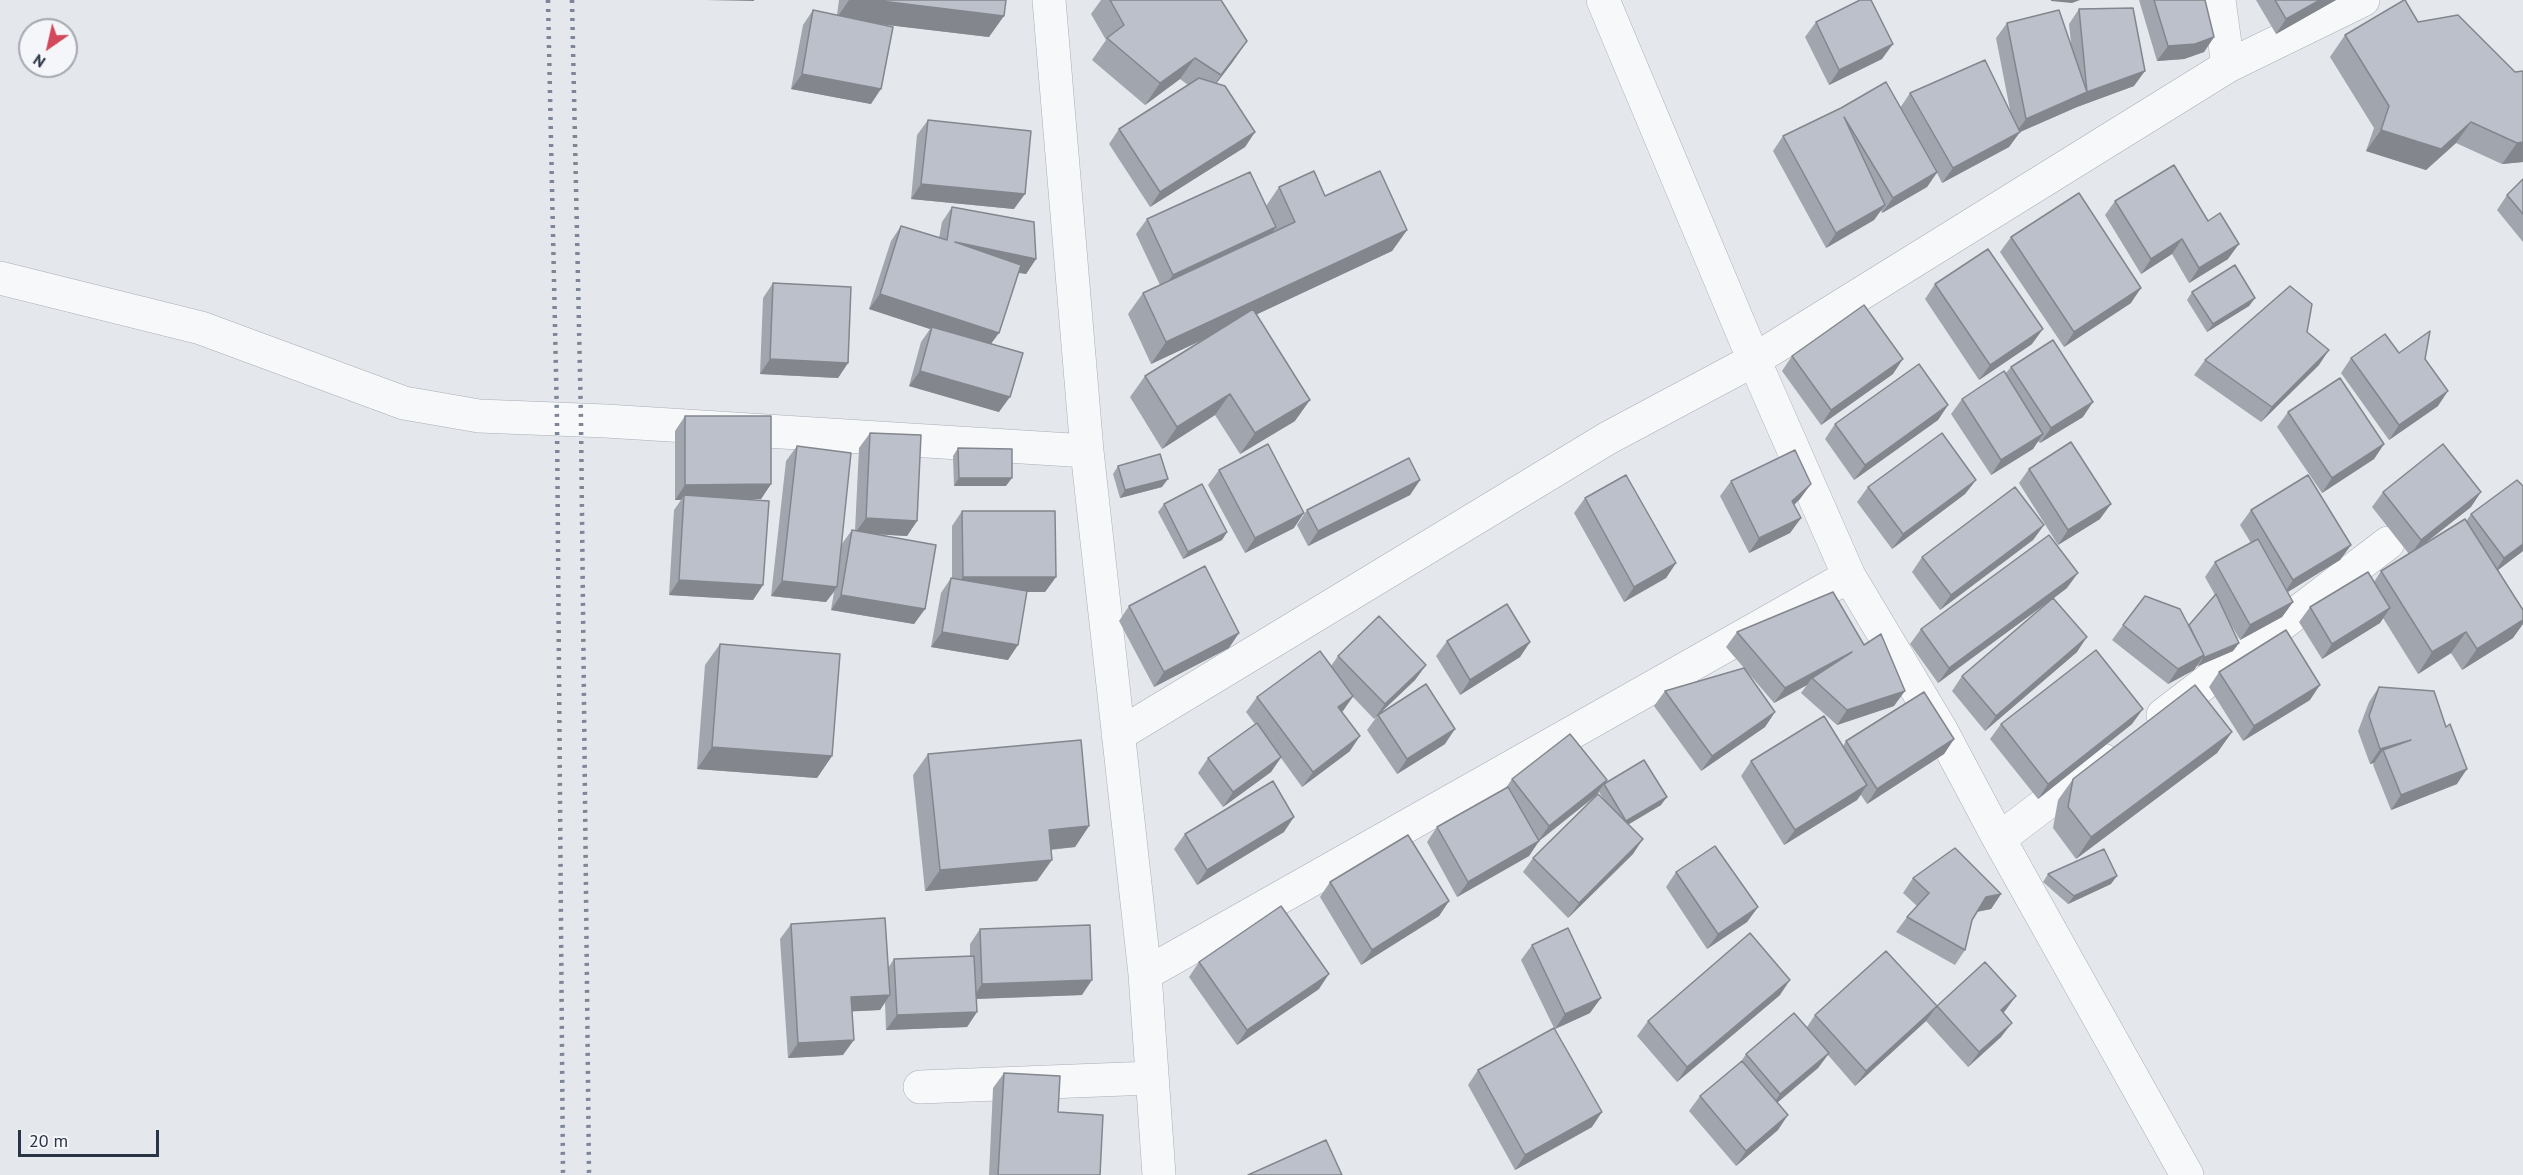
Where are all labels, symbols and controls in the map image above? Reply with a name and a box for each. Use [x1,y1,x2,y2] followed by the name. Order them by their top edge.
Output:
[18,18,78,78] north arrow
[29,50,49,72] text: N
[21,1118,162,1156] scale bar
[29,1129,68,1152] text: 20 m

